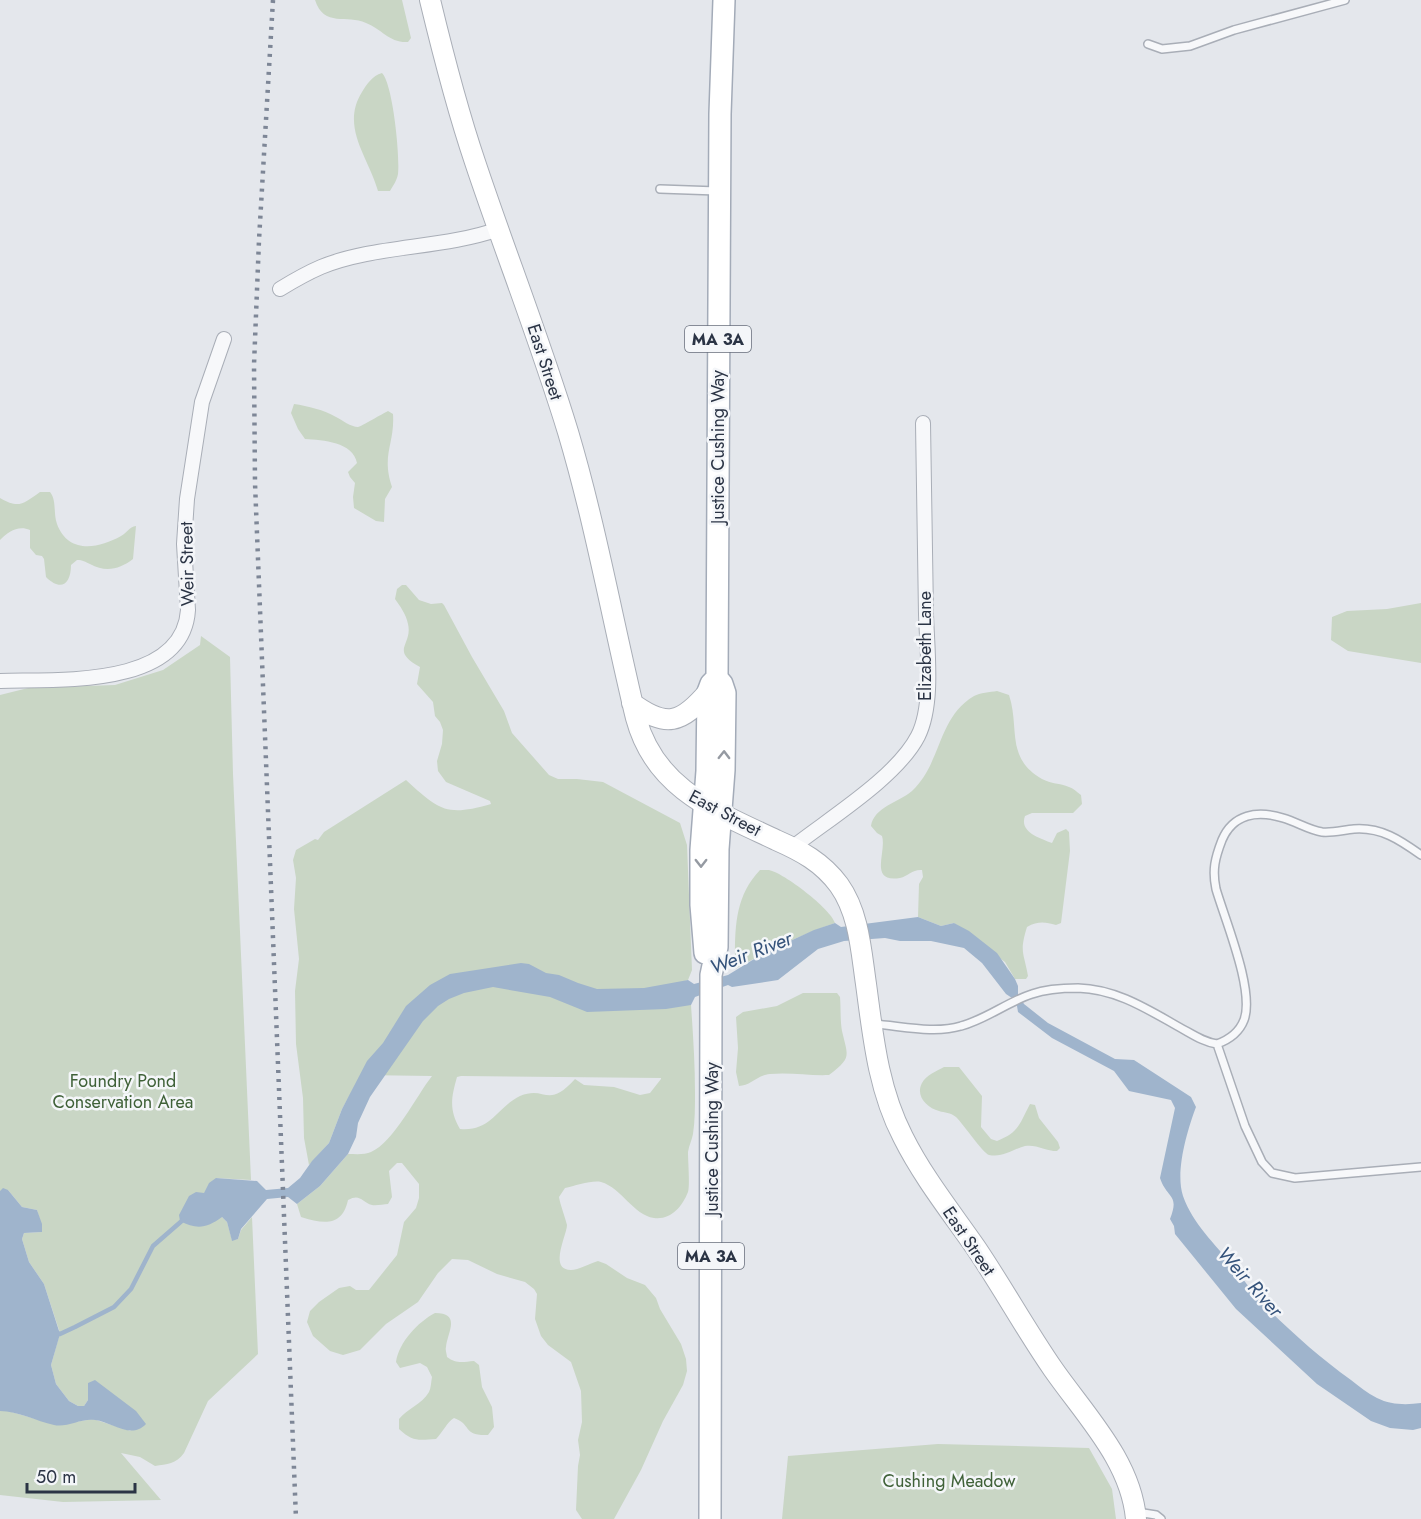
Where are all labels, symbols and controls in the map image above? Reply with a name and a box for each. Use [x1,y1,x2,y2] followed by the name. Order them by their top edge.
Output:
[521,321,570,404] street label: East Street
[685,326,751,352] road number: MA 3A
[705,370,731,526] street label: Justice Cushing Way
[173,521,201,607] street label: Weir Street
[912,591,938,701] street label: Elizabeth Lane
[718,750,730,759] one-way arrow
[684,783,766,843] street label: East Street
[695,858,707,867] one-way arrow
[706,924,798,982] water label: Weir River
[699,1062,725,1218] street label: Justice Cushing Way
[53,1068,193,1115] park label: Foundry Pond Conservation Area
[936,1201,1002,1281] street label: East Street
[1210,1240,1290,1325] water label: Weir River
[678,1243,744,1269] road number: MA 3A
[27,1456,135,1494] scale bar
[36,1464,76,1490] text: 50 m
[883,1468,1016,1494] park label: Cushing Meadow

